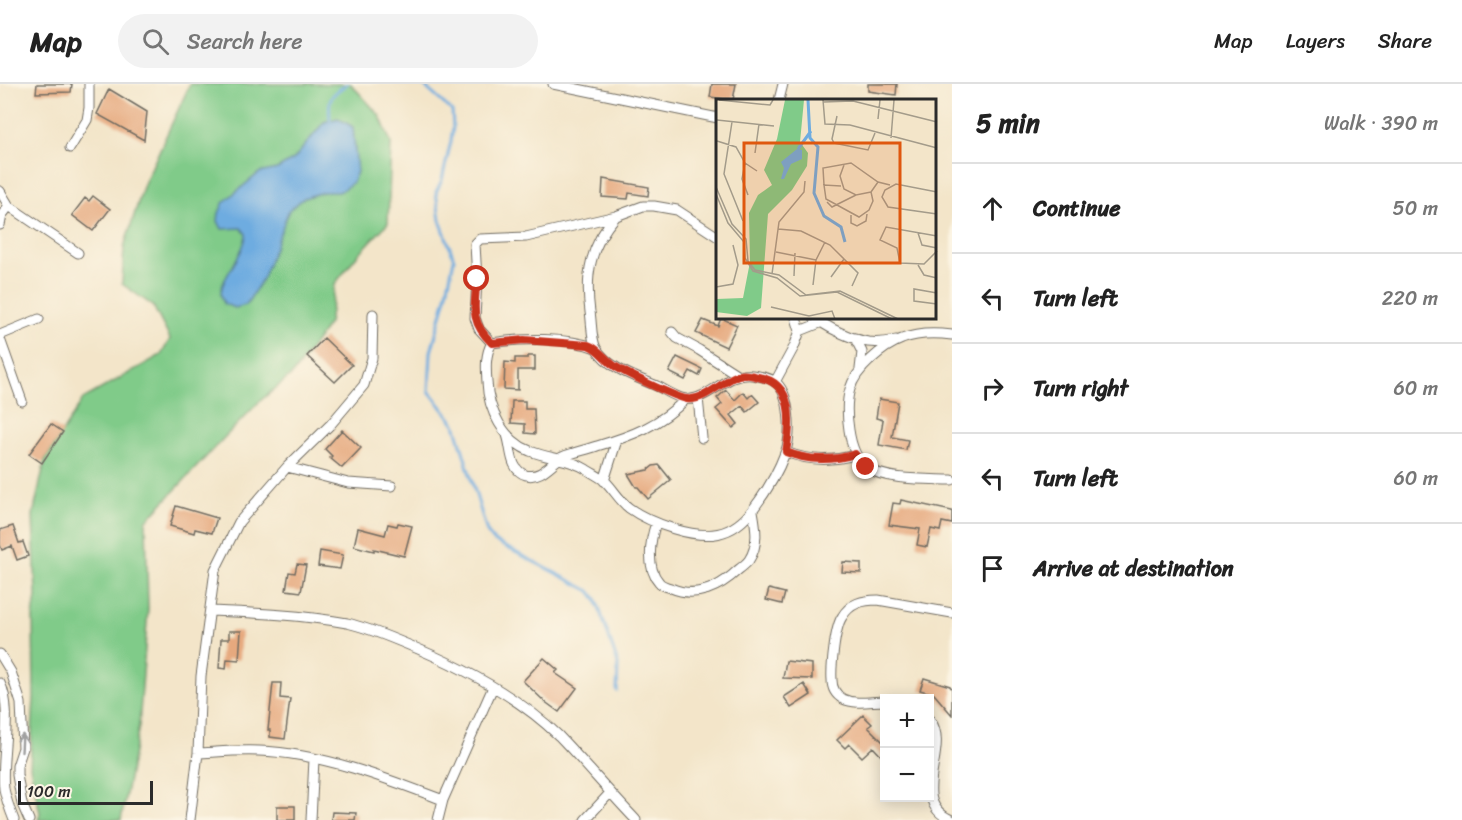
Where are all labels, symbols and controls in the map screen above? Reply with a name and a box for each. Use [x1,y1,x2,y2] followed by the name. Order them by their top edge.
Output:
[118,14,538,68] search box
[30,17,82,66] text: Map
[187,22,303,61] text: Search here
[1214,22,1253,60] text: Map
[1286,22,1345,60] text: Layers
[1378,22,1432,60] text: Share
[139,25,172,58] icon: search
[716,99,937,320] inset map
[976,100,1040,146] text: 5 min
[1324,106,1438,141] text: Walk · 390 m
[1033,189,1121,228] text: Continue
[1393,191,1438,226] text: 50 m
[976,192,1009,225] icon: ahead
[463,265,489,291] route start
[1033,279,1118,318] text: Turn left
[1382,281,1438,316] text: 220 m
[976,282,1009,315] icon: left
[1033,369,1128,408] text: Turn right
[1393,371,1438,406] text: 60 m
[976,372,1009,405] icon: right
[852,453,878,479] route end
[1033,459,1118,498] text: Turn left
[1393,461,1438,496] text: 60 m
[976,462,1009,495] icon: left
[1033,549,1234,588] text: Arrive at destination
[976,552,1009,585] icon: arrive
[880,694,934,802] map controls
[880,694,934,748] button: +
[16,734,27,753] one-way arrow
[880,748,934,802] button: −
[27,777,71,806] text: 100 m
[18,778,153,806] scale bar

